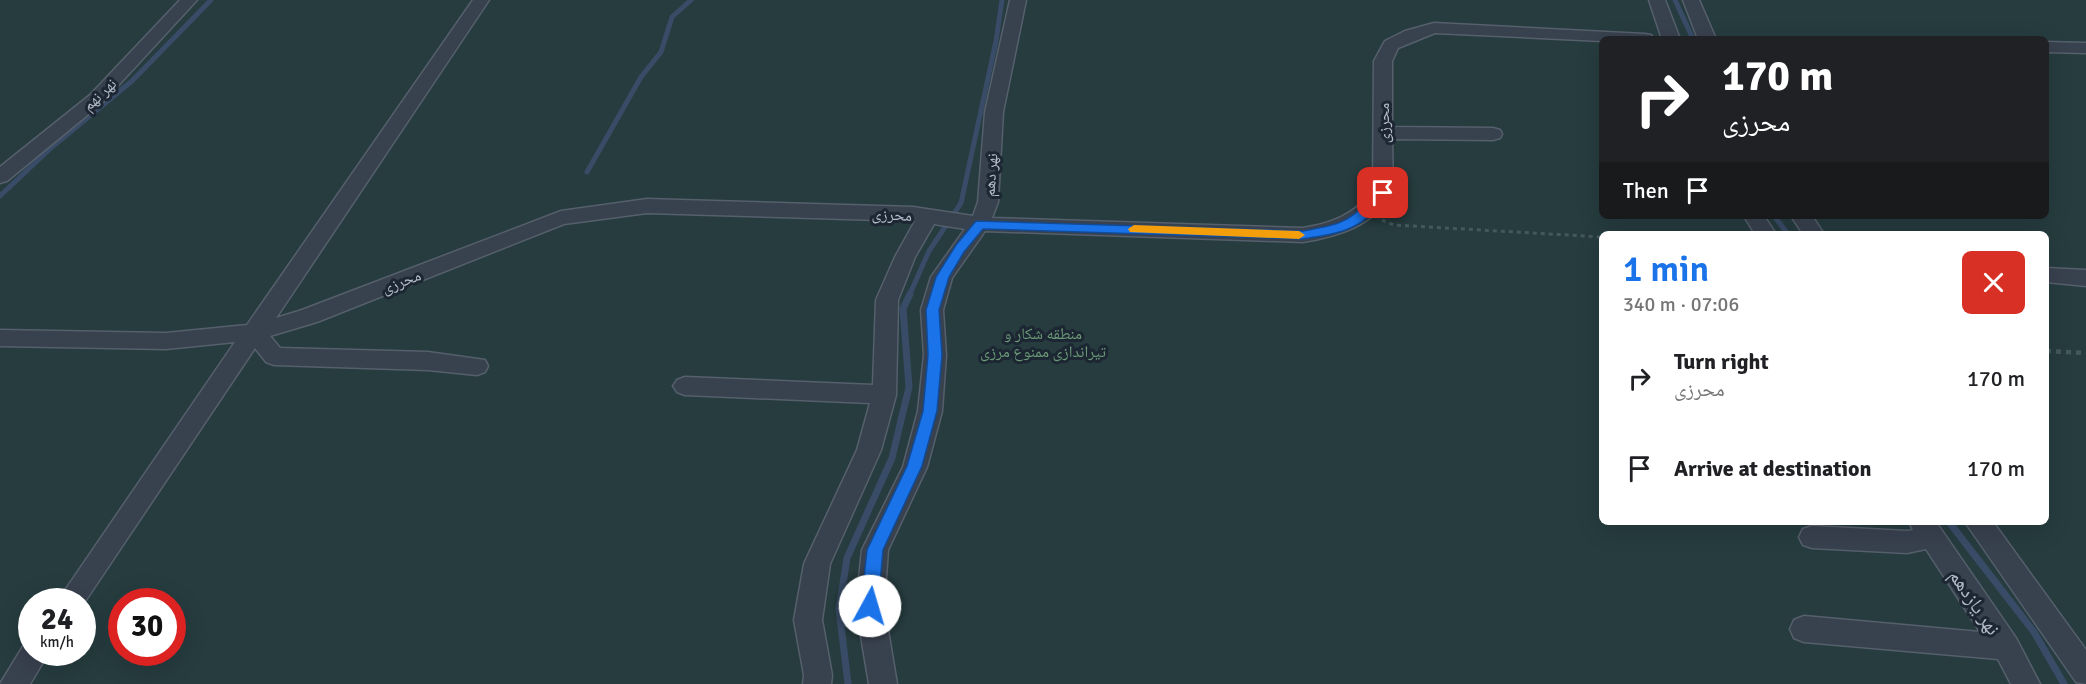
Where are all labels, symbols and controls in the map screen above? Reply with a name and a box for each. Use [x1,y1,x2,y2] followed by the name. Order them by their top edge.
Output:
[1722,51,1833,102] text: 170 m
[1623,60,1701,138] icon: right
[78,74,121,115] street label: نهر نهم
[1374,103,1394,143] street label: محرزی
[1722,106,1790,139] text: محرزی
[979,153,1002,198] street label: نهر دهم
[1357,167,1408,218] pin
[1681,174,1714,207] icon: arrive
[1366,176,1399,209] icon: arrive
[1623,177,1669,204] text: Then
[871,204,913,226] street label: محرزی
[1623,247,1709,292] text: 1 min
[1962,251,2025,314] button: close
[379,265,424,299] street label: محرزی
[1623,292,1739,317] text: 340 m · 07:06
[980,324,1106,362] park label: منطقه شکار و تیراندازی ممنوع مرزی
[1674,348,1769,375] text: Turn right
[1623,362,1656,395] icon: right
[1967,365,2025,392] text: 170 m
[1674,377,1725,402] text: محرزی
[1623,452,1656,485] icon: arrive
[1674,455,1871,482] text: Arrive at destination
[1967,455,2025,482] text: 170 m
[1943,565,2006,641] street label: نهر یازدهم
[838,574,902,638] position arrow
[108,588,186,666] speed limit sign: 30
[41,601,73,638] text: 24
[40,633,74,651] text: km/h

